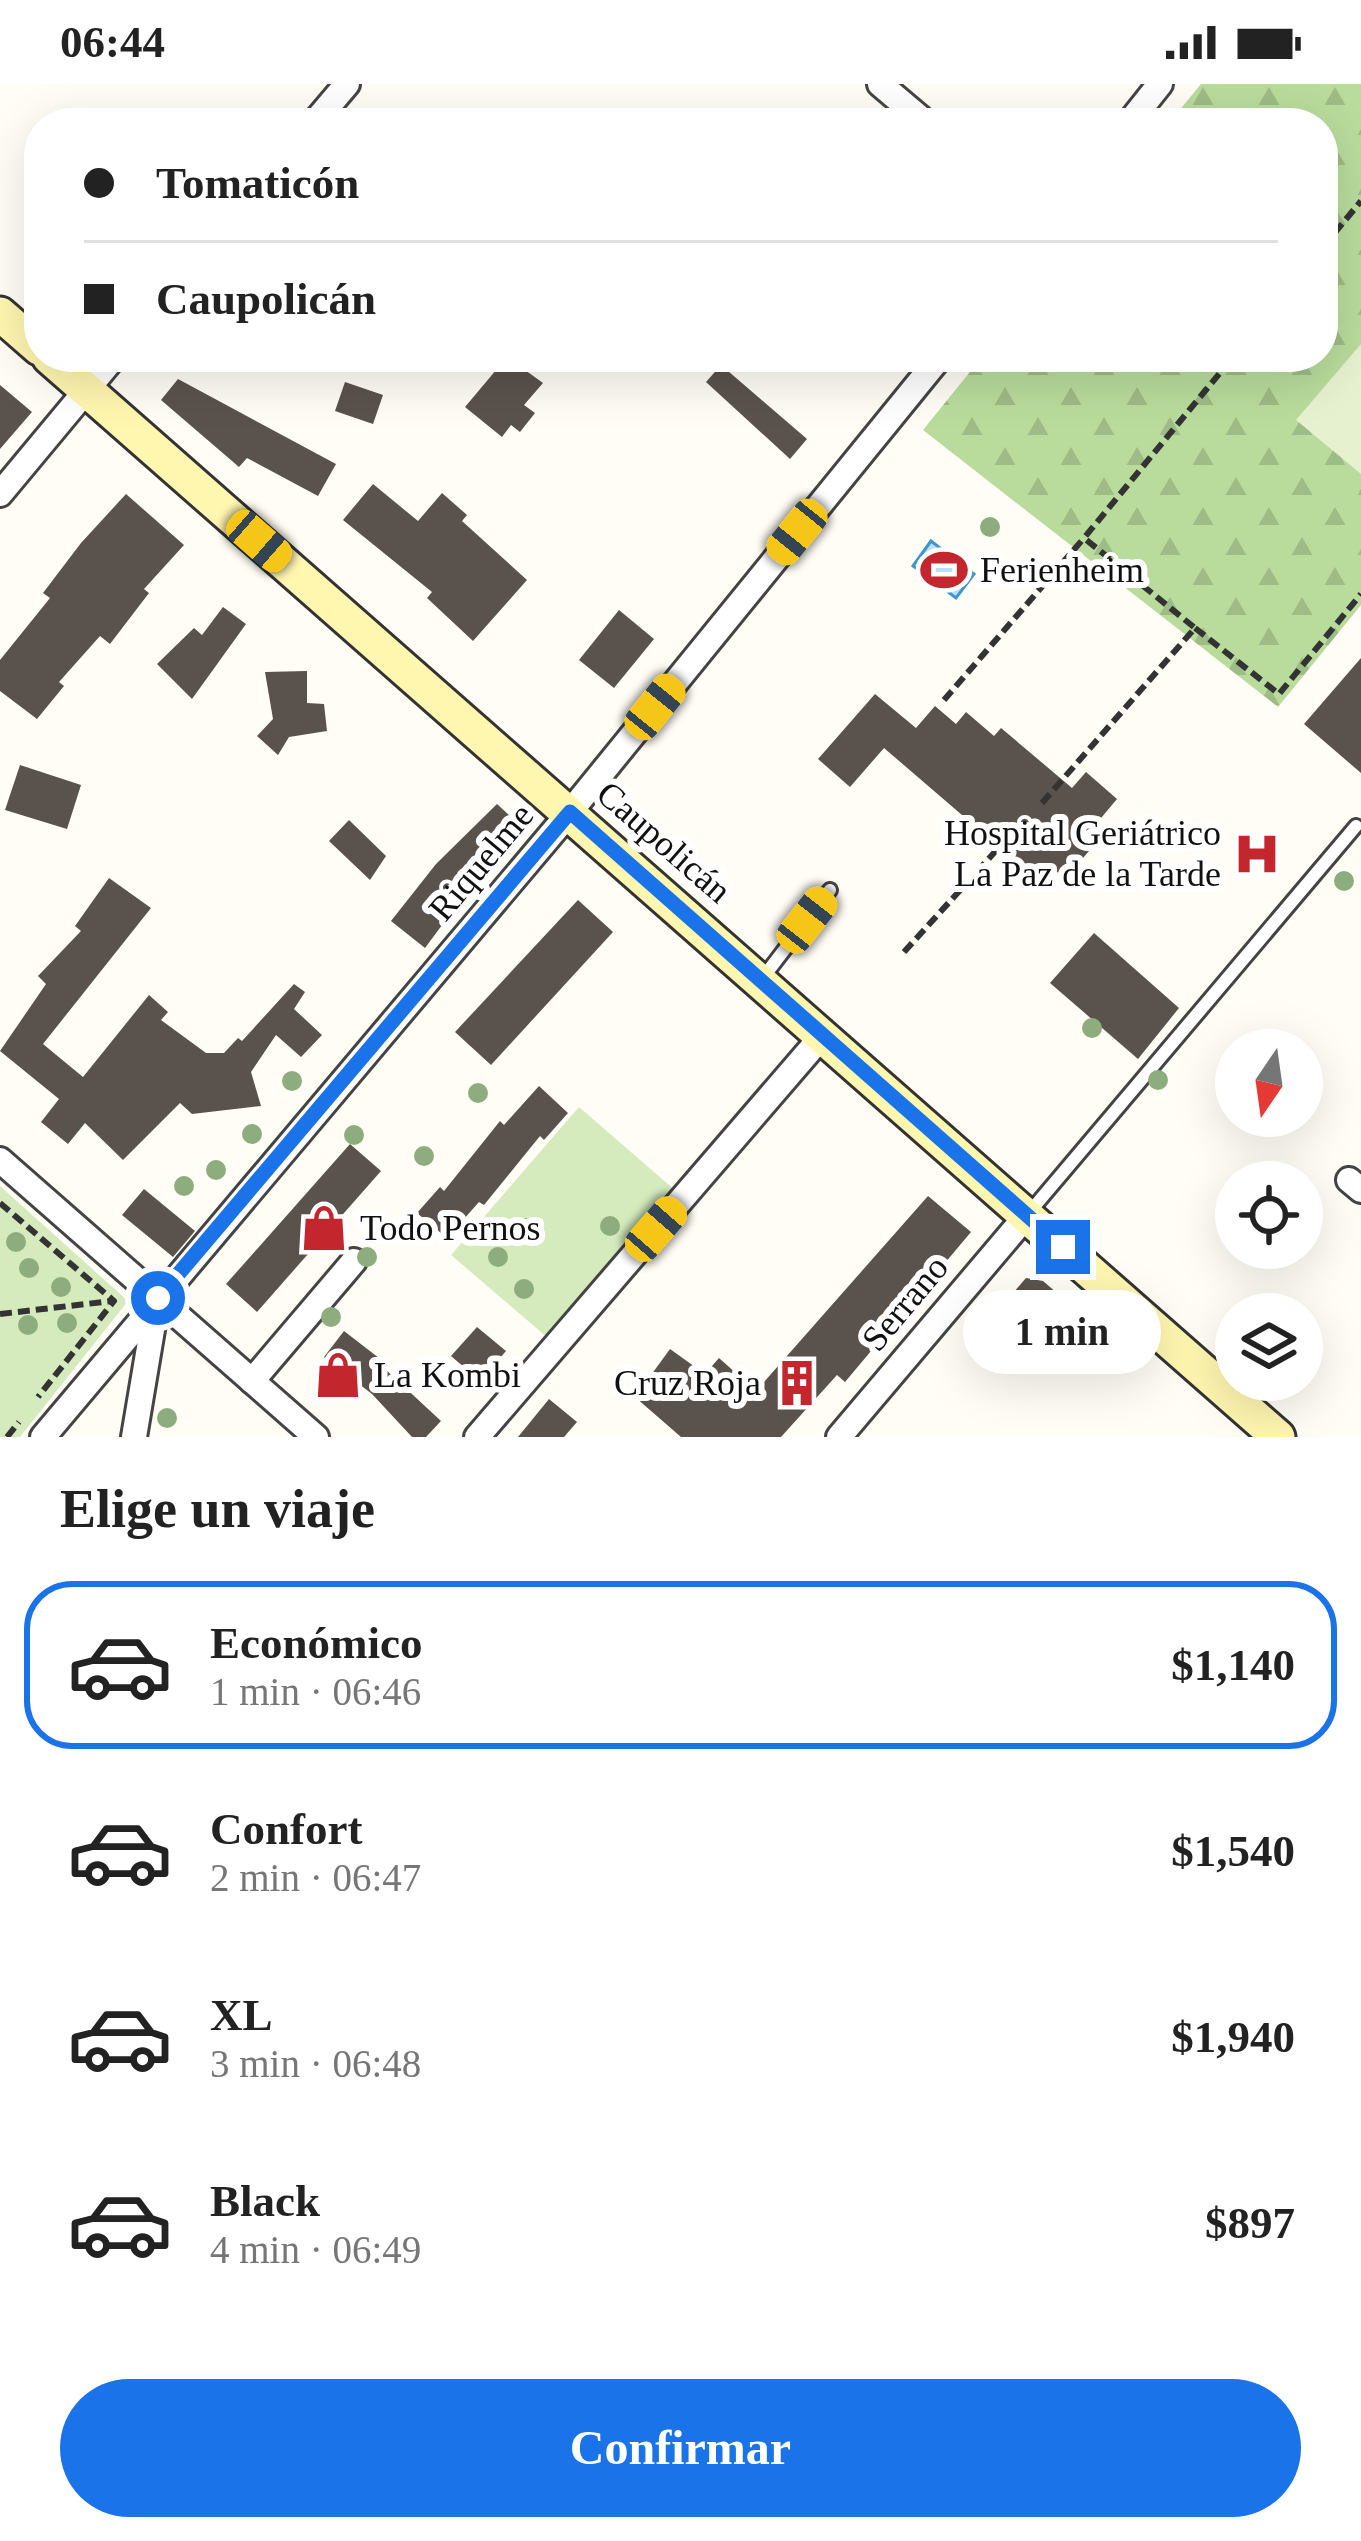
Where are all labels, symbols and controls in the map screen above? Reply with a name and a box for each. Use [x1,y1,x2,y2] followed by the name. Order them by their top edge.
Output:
[60,17,165,67] text: 06:44
[156,158,359,208] text: Tomaticón
[156,274,376,324] text: Caupolicán
[760,493,834,571] car
[220,504,298,578] car
[919,545,969,595] sports icon: Ferienheim
[980,550,1144,590] place label: Ferienheim
[618,668,692,746] car
[589,773,739,911] street label: Caupolicán
[421,796,541,928] street label: Riquelme
[944,813,1221,894] place label: Hospital Geriátrico La Paz de la Tarde
[1232,829,1282,879] hospital icon: Hospital Geriátrico La Paz de la Tarde
[771,881,843,959] car
[1215,1029,1323,1137] north arrow
[1215,1029,1323,1401] map controls
[1215,1161,1323,1269] button: locate
[619,1190,693,1268] car
[299,1203,349,1253] shop icon: Todo Pernos
[360,1208,540,1248] place label: Todo Pernos
[1036,1220,1090,1274] route end
[854,1247,956,1359] street label: Serrano
[131,1271,185,1325] route start
[964,1289,1162,1373] callout: 1 min
[1215,1293,1323,1401] button: layers
[1015,1310,1109,1353] text: 1 min
[313,1350,363,1400] shop icon: La Kombi
[374,1355,521,1395] place label: La Kombi
[772,1358,822,1408] building icon: Cruz Roja
[614,1363,761,1403] place label: Cruz Roja
[60,1479,375,1539] text: Elige un viaje
[66,1611,174,1719] icon: car
[210,1618,422,1668] text: Económico
[1171,1640,1295,1690] text: $1,140
[210,1670,421,1713] text: 1 min · 06:46
[66,1797,174,1905] icon: car
[210,1804,362,1854] text: Confort
[1171,1826,1295,1876] text: $1,540
[210,1856,421,1899] text: 2 min · 06:47
[66,1983,174,2091] icon: car
[210,1990,273,2040] text: XL
[1171,2012,1295,2062] text: $1,940
[210,2042,421,2085] text: 3 min · 06:48
[66,2169,174,2277] icon: car
[210,2176,320,2226] text: Black
[1205,2198,1295,2248] text: $897
[210,2228,421,2271] text: 4 min · 06:49
[60,2379,1301,2517] button: Confirmar

